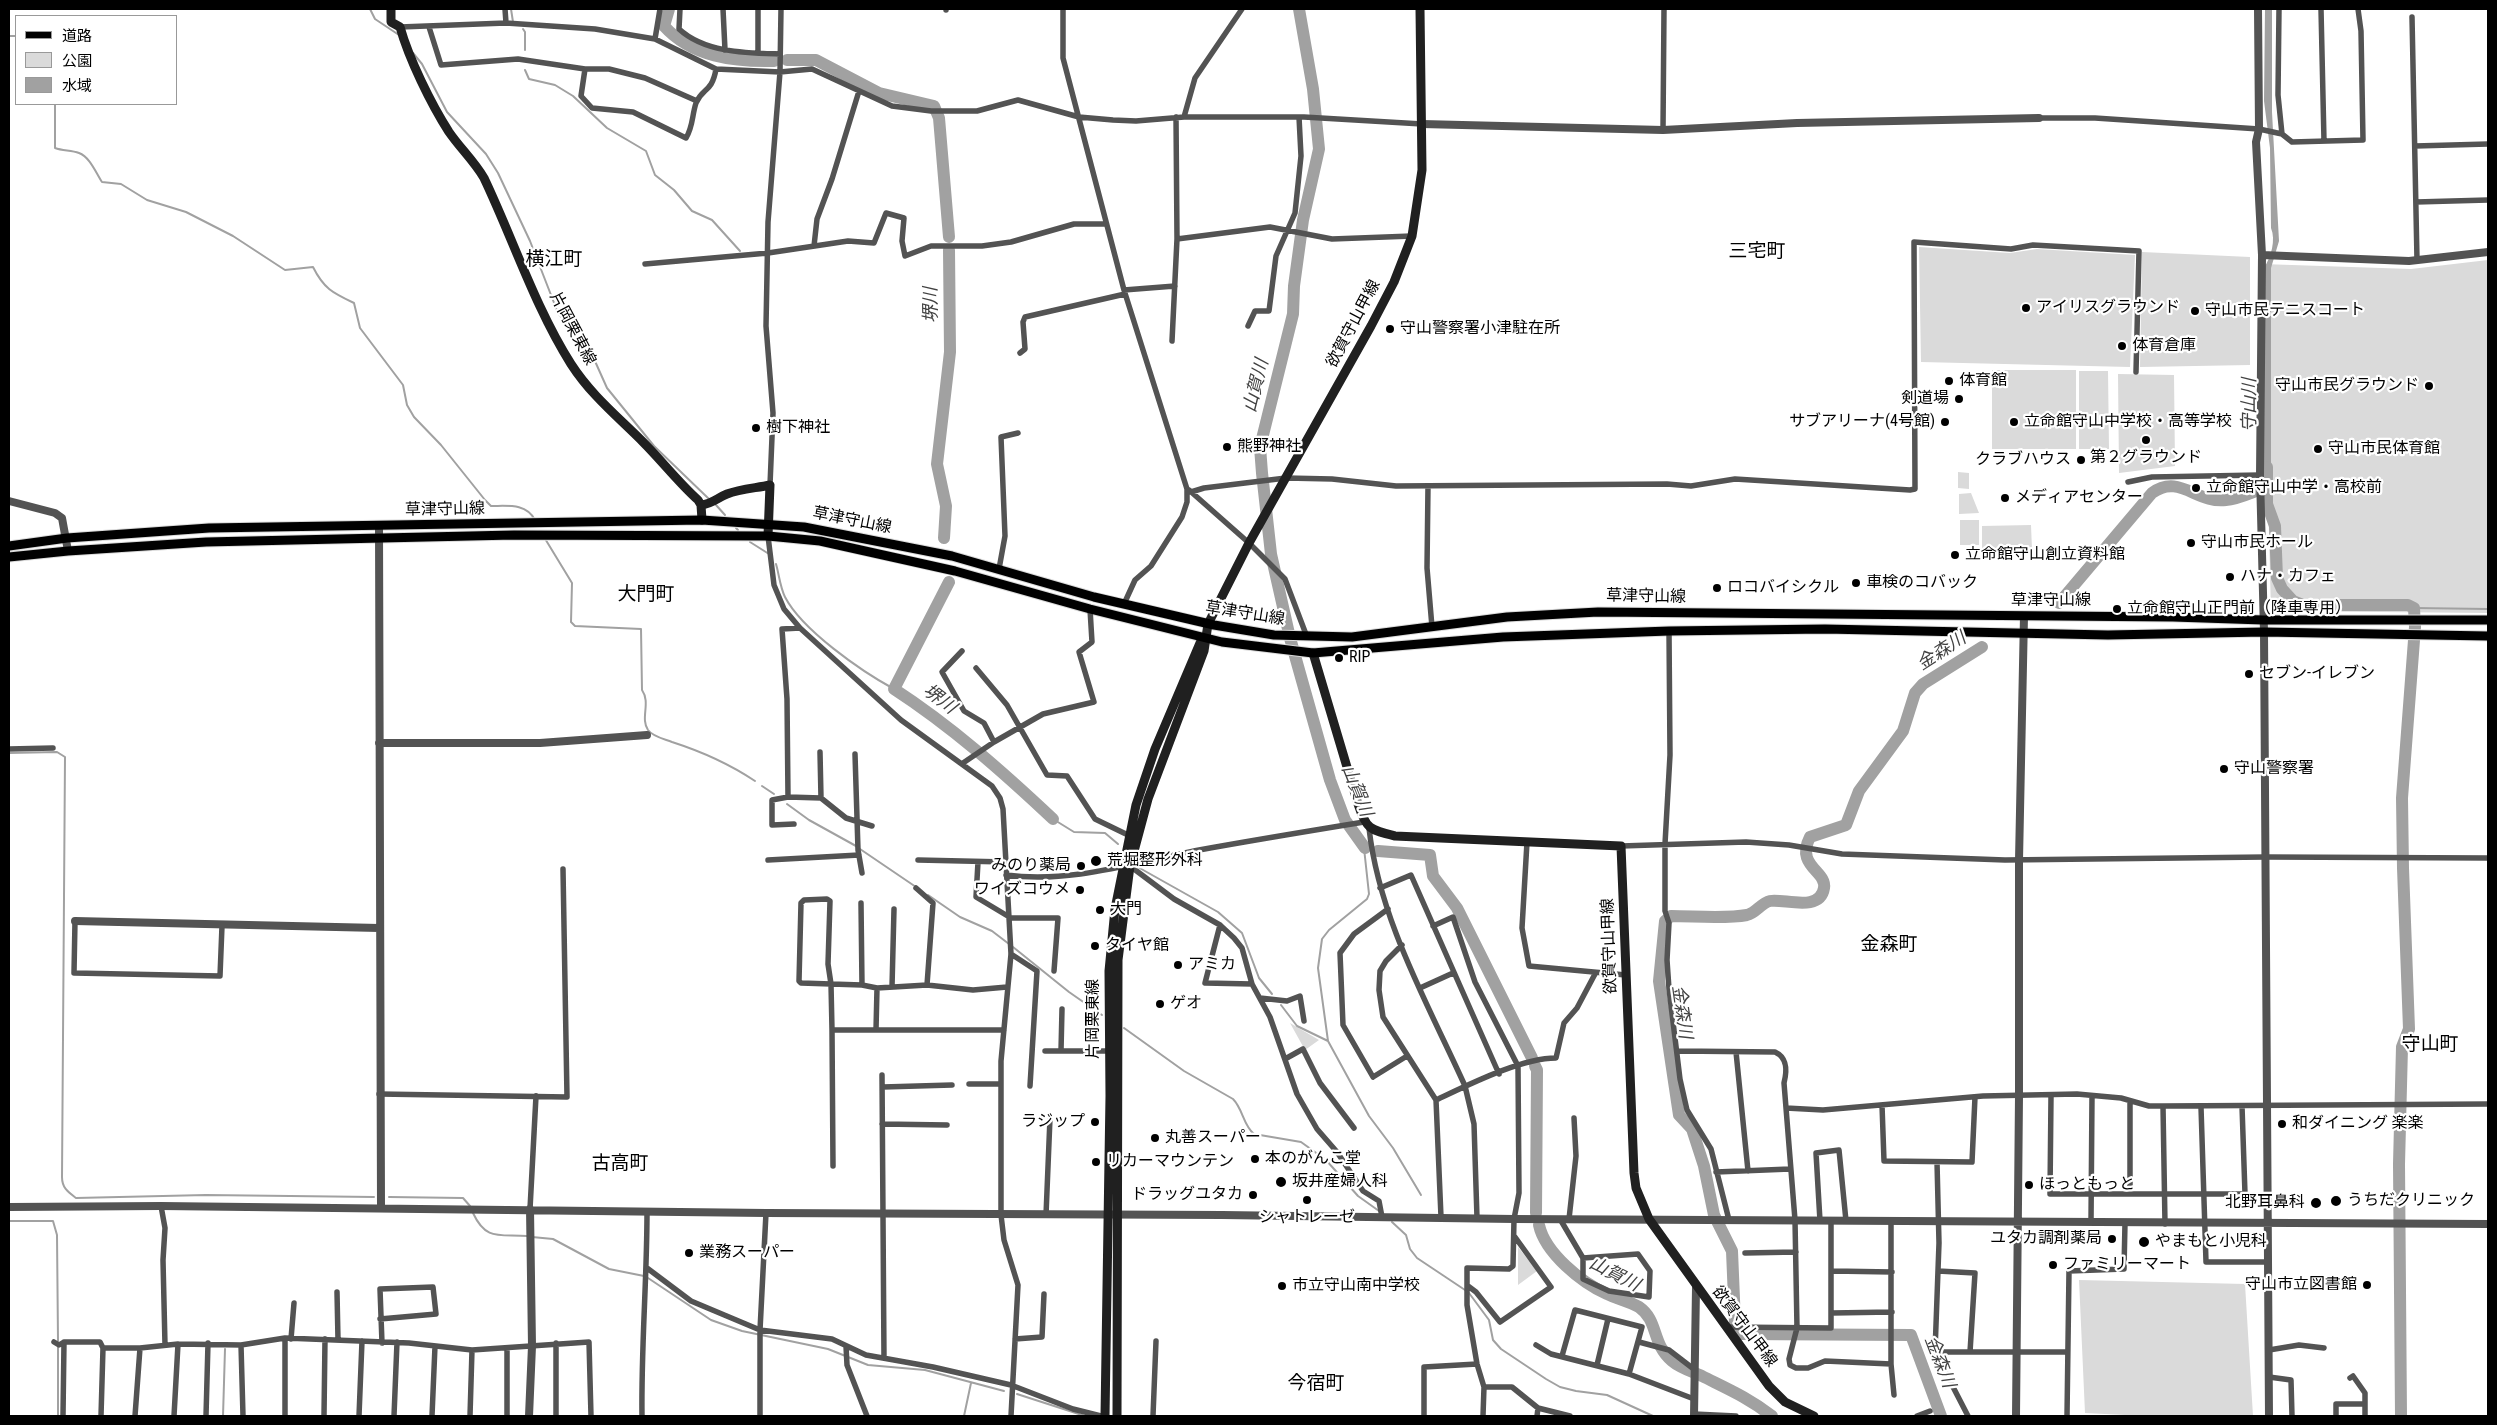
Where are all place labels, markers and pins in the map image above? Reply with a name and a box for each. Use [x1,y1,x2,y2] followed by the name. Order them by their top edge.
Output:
[2036,298,2180,318] place label: アイリスグラウンド
[2205,301,2365,321] place label: 守山市民テニスコート
[2020,302,2032,314] marker: アイリスグラウンド
[2189,305,2201,317] marker: 守山市民テニスコート
[1400,319,1560,339] place label: 守山警察署小津駐在所
[1384,323,1396,335] marker: 守山警察署小津駐在所
[2132,336,2196,356] place label: 体育倉庫
[2116,340,2128,352] marker: 体育倉庫
[1959,371,2007,391] place label: 体育館
[1943,375,1955,387] marker: 体育館
[2275,376,2419,396] place label: 守山市民グラウンド
[2423,380,2435,392] marker: 守山市民グラウンド
[1901,389,1949,409] place label: 剣道場
[1953,393,1965,405] marker: 剣道場
[1789,412,1935,432] place label: サブアリーナ(4号館)
[2024,412,2232,432] place label: 立命館守山中学校・高等学校
[1939,416,1951,428] marker: サブアリーナ(4号館)
[2008,416,2020,428] marker: 立命館守山中学校・高等学校
[766,418,830,438] place label: 樹下神社
[750,422,762,434] marker: 樹下神社
[2140,434,2152,446] marker: 第２グラウンド
[1237,437,1301,457] place label: 熊野神社
[2328,439,2440,459] place label: 守山市民体育館
[1221,441,1233,453] marker: 熊野神社
[2312,443,2324,455] marker: 守山市民体育館
[2090,448,2202,468] place label: 第２グラウンド
[1975,450,2071,470] place label: クラブハウス
[2075,454,2087,466] marker: クラブハウス
[2206,478,2382,498] place label: 立命館守山中学・高校前
[2190,482,2202,494] marker: 立命館守山中学・高校前
[2015,488,2143,508] place label: メディアセンター
[1999,492,2011,504] marker: メディアセンター
[2201,533,2313,553] place label: 守山市民ホール
[2185,537,2197,549] marker: 守山市民ホール
[1965,545,2125,565] place label: 立命館守山創立資料館
[1949,549,1961,561] marker: 立命館守山創立資料館
[2240,567,2336,587] place label: ハナ・カフェ
[2224,571,2236,583] marker: ハナ・カフェ
[1866,573,1978,593] place label: 車検のコバック
[1850,577,1862,589] marker: 車検のコバック
[1727,578,1839,598] place label: ロコバイシクル
[1711,582,1723,594] marker: ロコバイシクル
[2127,599,2351,619] place label: 立命館守山正門前（降車専用）
[2111,603,2123,615] marker: 立命館守山正門前（降車専用）
[1349,648,1370,668] place label: RIP
[1333,652,1345,664] marker: RIP
[2259,664,2375,684] place label: セブン-イレブン
[2243,668,2255,680] marker: セブン-イレブン
[2234,759,2314,779] place label: 守山警察署
[2218,763,2230,775] marker: 守山警察署
[1107,851,1203,871] place label: 荒堀整形外科
[1089,854,1103,868] marker: 荒堀整形外科
[991,856,1071,876] place label: みのり薬局
[1075,860,1087,872] marker: みのり薬局
[974,880,1070,900] place label: ワイズコウメ
[1074,884,1086,896] marker: ワイズコウメ
[1110,900,1142,920] place label: 大門
[1094,904,1106,916] marker: 大門
[1105,936,1169,956] place label: タイヤ館
[1089,940,1101,952] marker: タイヤ館
[1188,955,1236,975] place label: アミカ
[1172,959,1184,971] marker: アミカ
[1170,994,1202,1014] place label: ゲオ
[1154,998,1166,1010] marker: ゲオ
[1021,1112,1085,1132] place label: ラジップ
[2292,1114,2424,1134] place label: 和ダイニング 楽楽
[1089,1116,1101,1128] marker: ラジップ
[2276,1118,2288,1130] marker: 和ダイニング 楽楽
[1165,1128,1261,1148] place label: 丸善スーパー
[1149,1132,1161,1144] marker: 丸善スーパー
[1265,1149,1361,1169] place label: 本のがんこ堂
[1106,1152,1234,1172] place label: リカーマウンテン
[1249,1153,1261,1165] marker: 本のがんこ堂
[1090,1156,1102,1168] marker: リカーマウンテン
[1292,1172,1388,1192] place label: 坂井産婦人科
[1274,1175,1288,1189] marker: 坂井産婦人科
[2039,1175,2135,1195] place label: ほっともっと
[2023,1179,2035,1191] marker: ほっともっと
[1131,1185,1243,1205] place label: ドラッグユタカ
[1247,1189,1259,1201] marker: ドラッグユタカ
[2347,1191,2475,1211] place label: うちだクリニック
[2225,1193,2305,1213] place label: 北野耳鼻科
[1301,1194,1313,1206] marker: シャトレーゼ
[2329,1194,2343,1208] marker: うちだクリニック
[2309,1196,2323,1210] marker: 北野耳鼻科
[1259,1208,1355,1228] place label: シャトレーゼ
[1990,1229,2102,1249] place label: ユタカ調剤薬局
[2155,1232,2267,1252] place label: やまもと小児科
[2106,1233,2118,1245] marker: ユタカ調剤薬局
[2137,1235,2151,1249] marker: やまもと小児科
[699,1243,795,1263] place label: 業務スーパー
[683,1247,695,1259] marker: 業務スーパー
[2063,1255,2191,1275] place label: ファミリーマート
[2047,1259,2059,1271] marker: ファミリーマート
[2245,1275,2357,1295] place label: 守山市立図書館
[1292,1276,1420,1296] place label: 市立守山南中学校
[2361,1279,2373,1291] marker: 守山市立図書館
[1276,1280,1288,1292] marker: 市立守山南中学校

